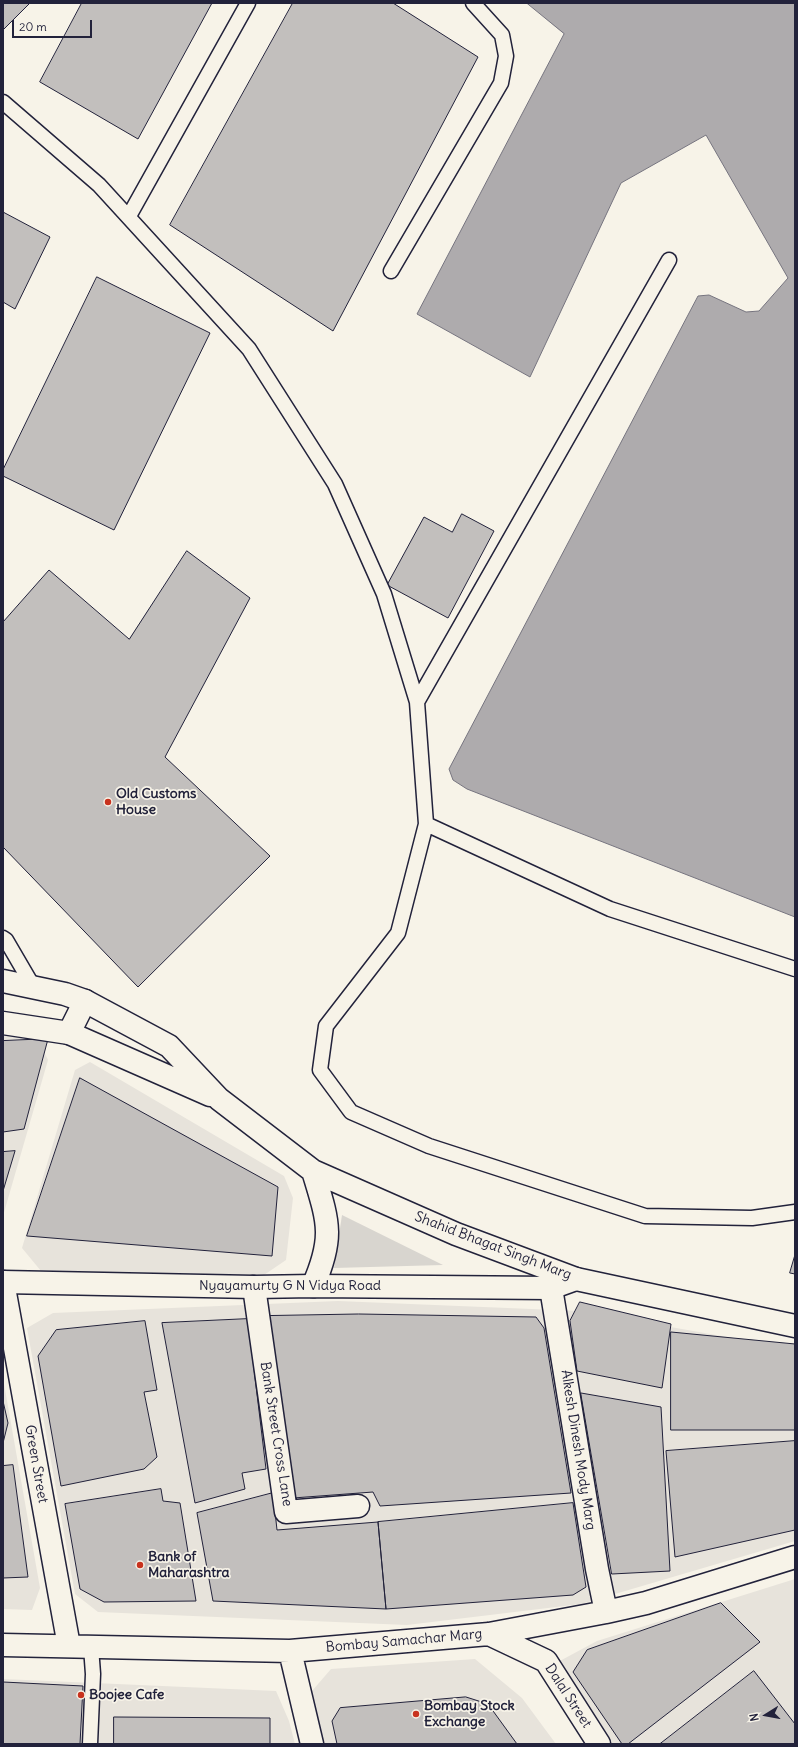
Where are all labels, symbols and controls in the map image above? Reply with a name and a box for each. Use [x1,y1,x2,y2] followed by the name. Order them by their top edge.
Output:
[14,12,94,38] scale bar
[19,19,47,34] text: 20 m
[116,786,196,818] place label: Old Customs House
[103,797,113,807] marker: Old Customs House
[412,1208,574,1284] street label: Shahid Bhagat Singh Marg
[199,1278,381,1294] street label: Nyayamurty G N Vidya Road
[256,1360,296,1508] street label: Bank Street Cross Lane
[557,1369,599,1531] street label: Alkesh Dinesh Mody Marg
[21,1423,51,1505] street label: Green Street
[148,1549,229,1582] place label: Bank of Maharashtra
[135,1560,145,1570] marker: Bank of Maharashtra
[325,1626,483,1656] street label: Bombay Samachar Marg
[541,1661,595,1731] street label: Dalal Street
[89,1687,164,1703] place label: Boojee Cafe
[76,1690,86,1700] marker: Boojee Cafe
[746,1695,786,1735] north arrow
[424,1698,515,1730] place label: Bombay Stock Exchange
[411,1709,421,1719] marker: Bombay Stock Exchange
[747,1712,762,1722] text: N

